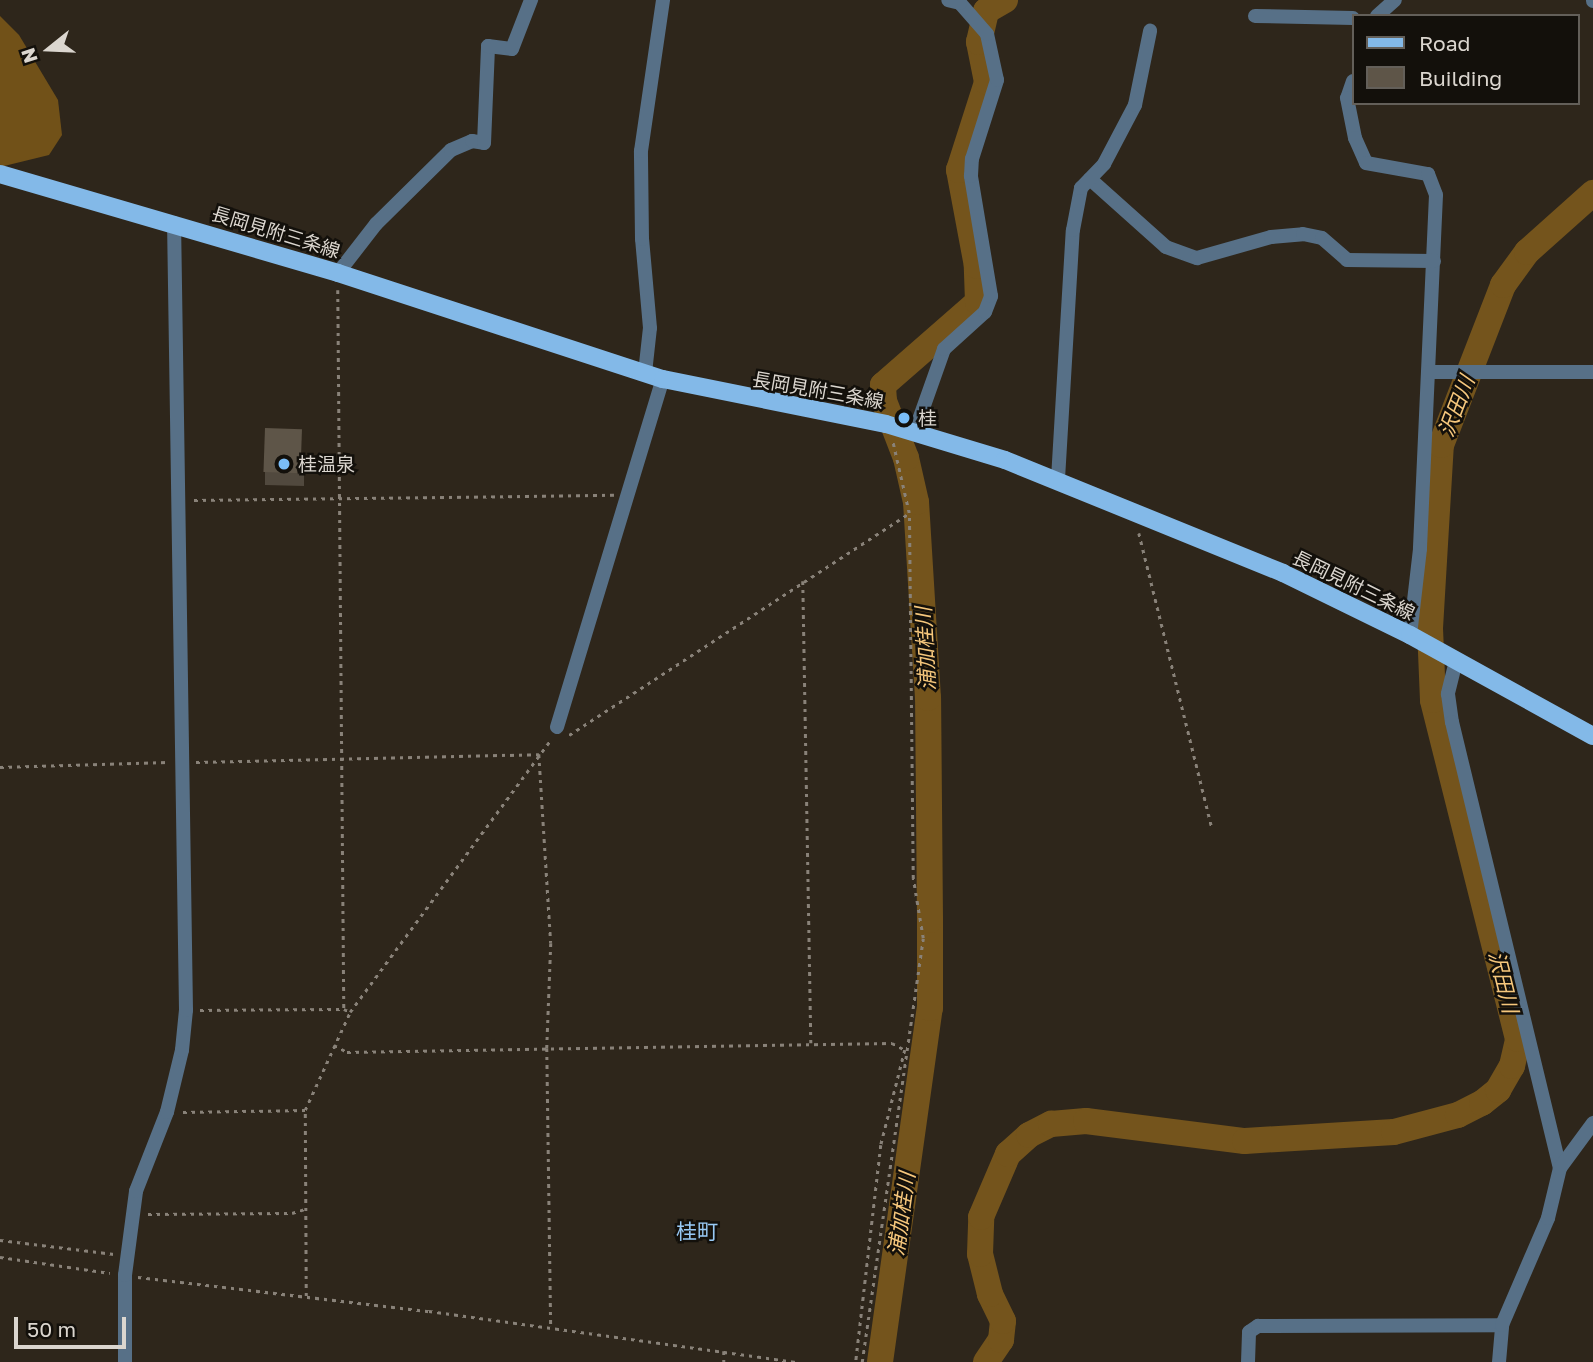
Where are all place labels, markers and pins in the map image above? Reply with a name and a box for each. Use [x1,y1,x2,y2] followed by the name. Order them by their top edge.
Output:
[918,407,937,429] place label: 桂
[896,410,912,426] marker: 桂
[298,453,355,475] place label: 桂温泉
[276,456,292,472] marker: 桂温泉

